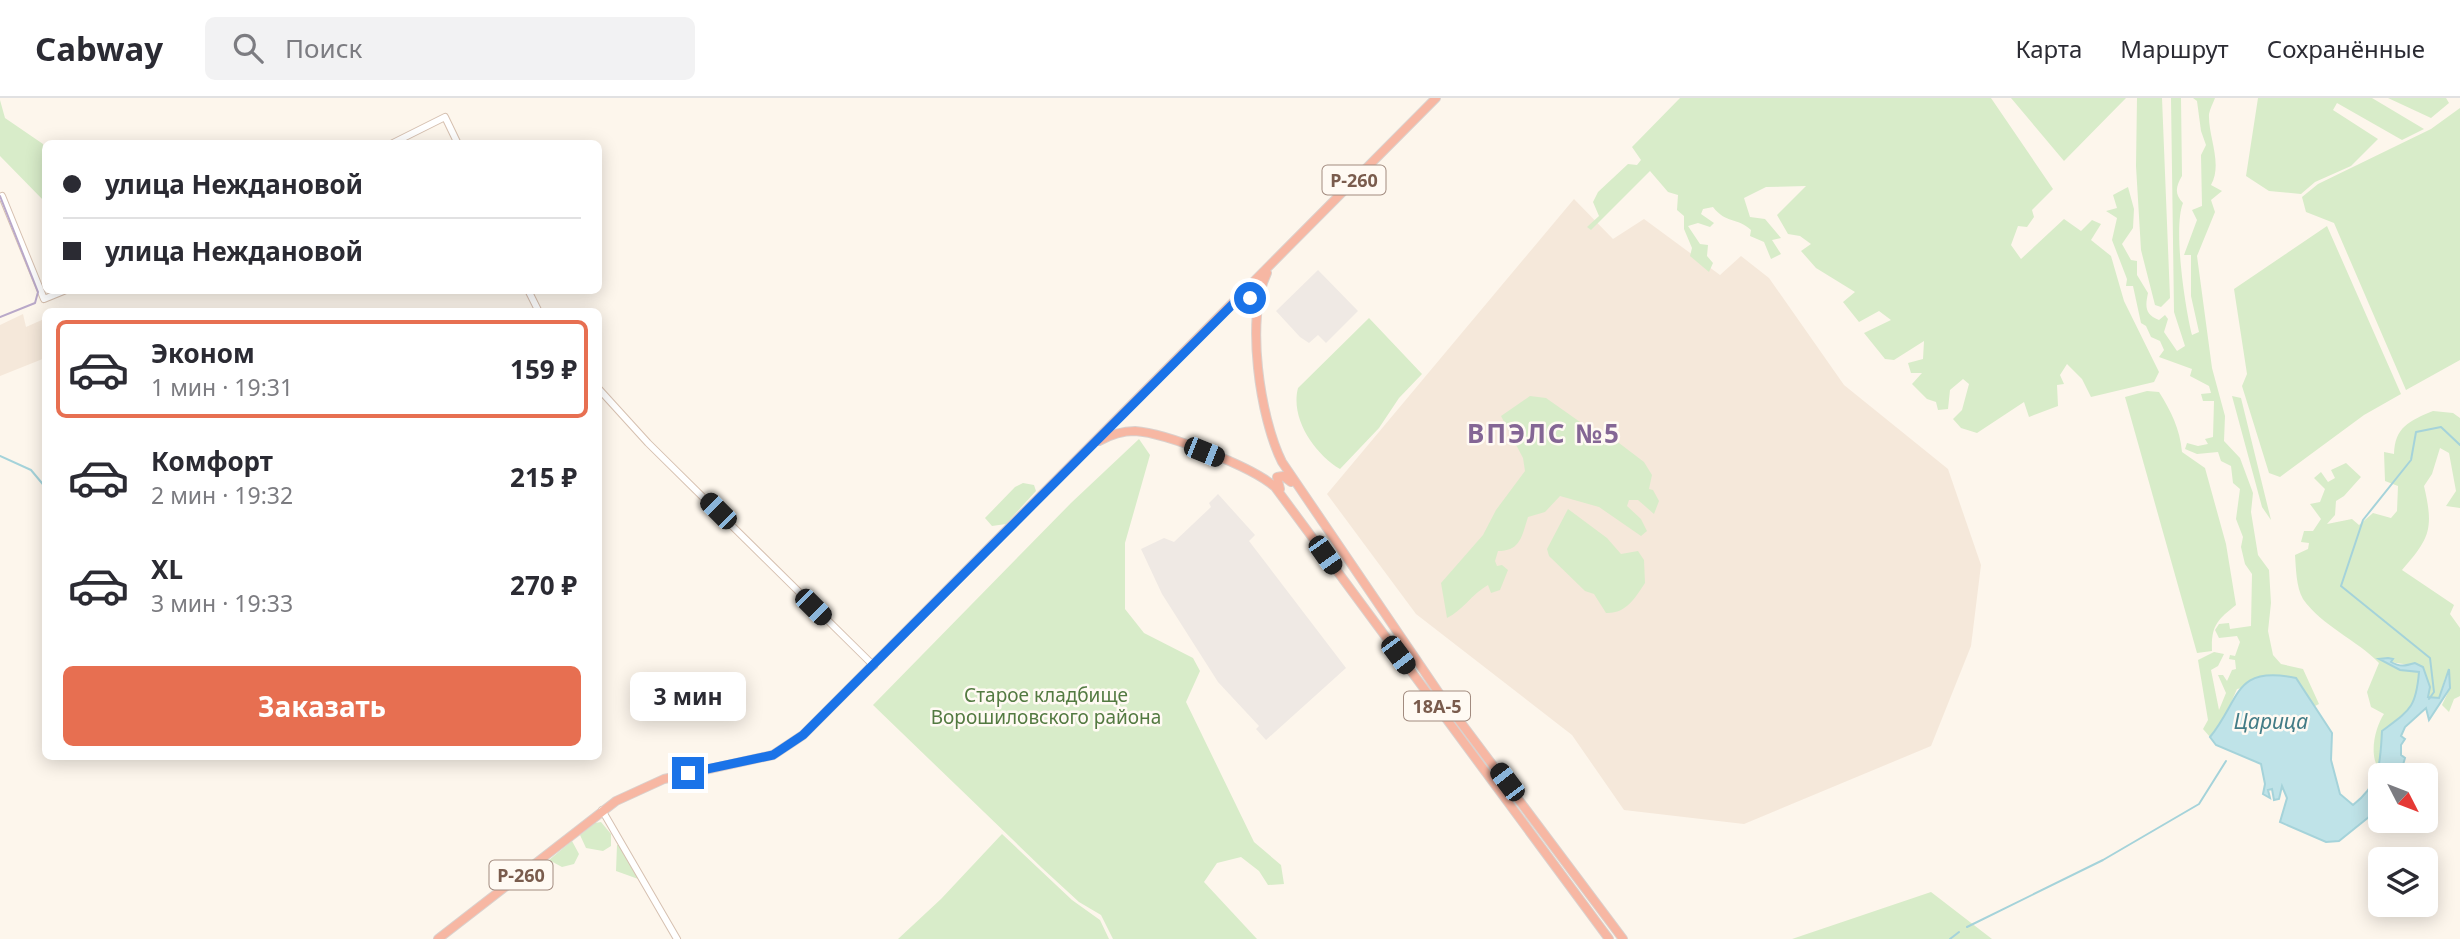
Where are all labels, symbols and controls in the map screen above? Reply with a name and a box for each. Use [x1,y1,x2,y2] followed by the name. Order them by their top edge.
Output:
[205,17,695,80] search box
[35,26,163,71] text: Cabway
[229,29,267,67] icon: search
[285,30,362,66] text: Поиск
[2015,32,2082,65] text: Карта
[2120,32,2229,65] text: Маршрут
[2267,32,2425,65] text: Сохранённые
[105,166,363,202] text: улица Неждановой
[1322,166,1386,194] road number: Р-260
[105,233,363,269] text: улица Неждановой
[1234,282,1266,314] route start
[151,335,255,371] text: Эконом
[67,338,130,401] icon: car
[510,351,577,387] text: 159 ₽
[151,371,293,403] text: 1 мин · 19:31
[1467,415,1621,451] district label: ВПЭЛС №5
[1181,434,1228,470] car
[151,443,273,479] text: Комфорт
[67,446,130,509] icon: car
[510,459,577,495] text: 215 ₽
[151,479,293,511] text: 2 мин · 19:32
[696,489,741,533] car
[1305,532,1346,578] car
[151,551,183,587] text: XL
[67,554,130,617] icon: car
[510,567,577,603] text: 270 ₽
[791,585,836,629] car
[151,587,293,619] text: 3 мин · 19:33
[1377,632,1420,678] car
[63,666,581,746] button: Заказать
[630,672,746,720] callout: 3 мин
[654,680,722,712] text: 3 мин
[931,682,1161,730] park label: Старое кладбище Ворошиловского района
[1404,692,1470,720] road number: 18А-5
[2234,707,2308,735] water label: Царица
[672,757,704,789] route end
[1486,759,1529,805] car
[2368,763,2438,833] north arrow
[2368,763,2438,917] map controls
[2368,847,2438,917] button: layers
[490,860,552,890] road number: Р-260

